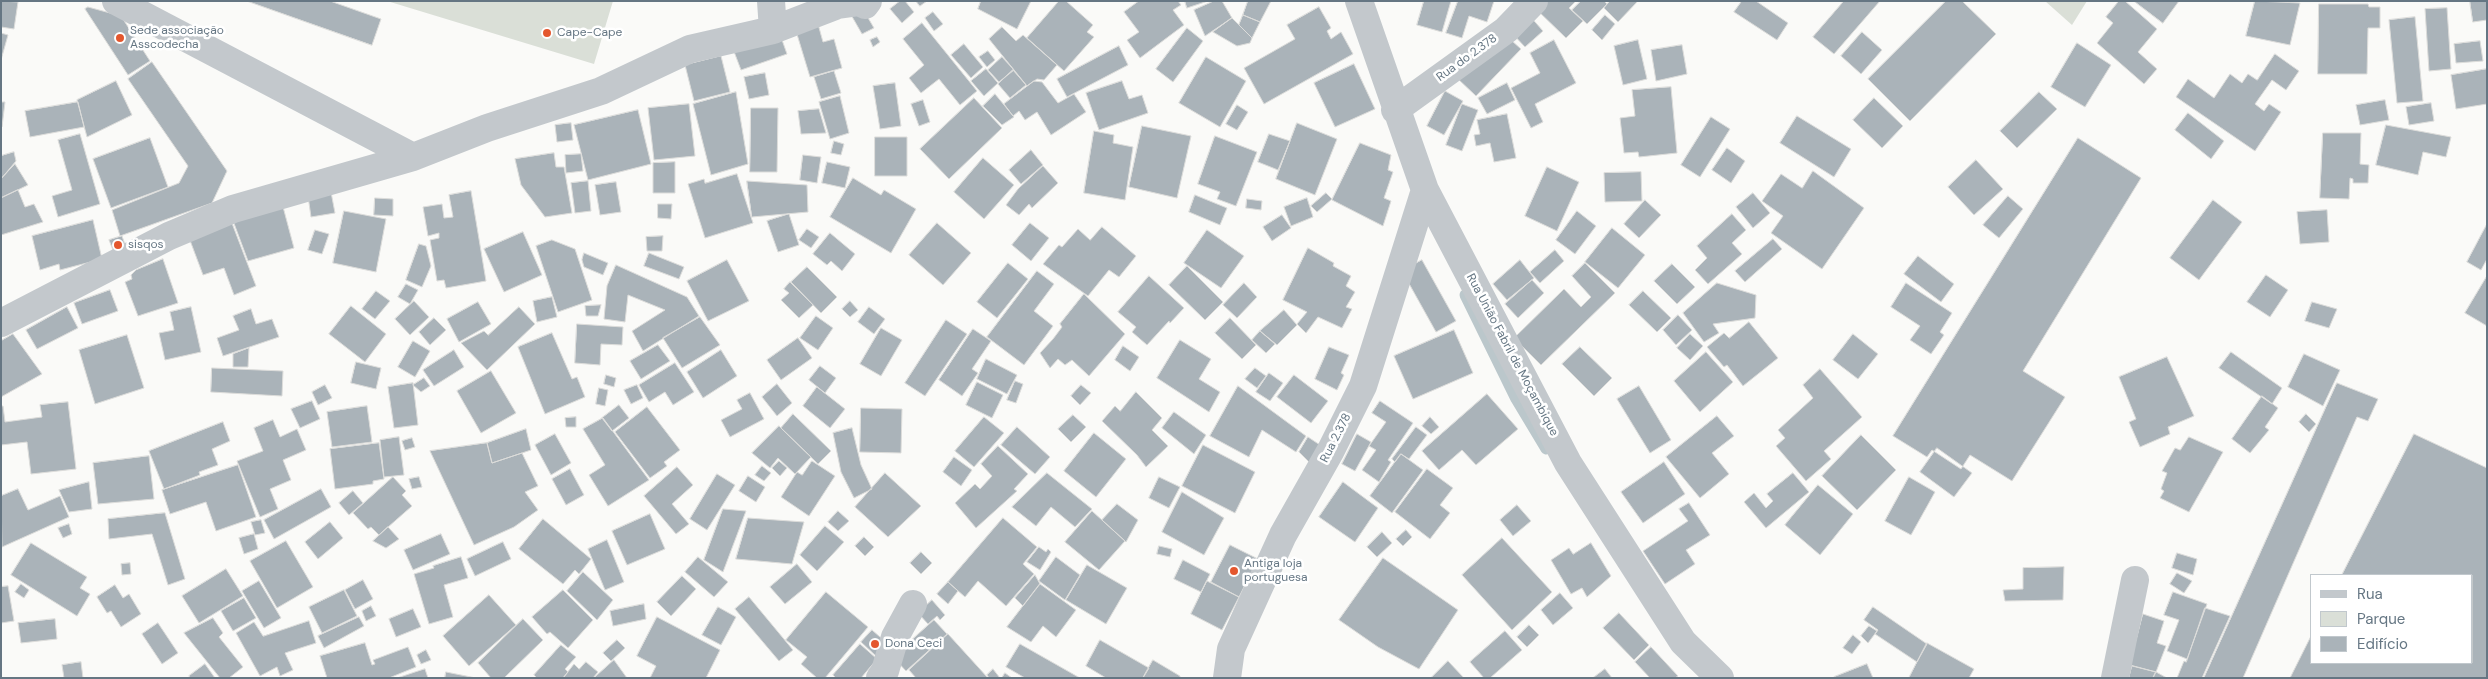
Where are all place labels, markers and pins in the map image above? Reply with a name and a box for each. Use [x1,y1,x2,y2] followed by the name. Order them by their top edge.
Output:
[130,24,224,52] place label: Sede associação Asscodecha
[557,26,622,40] place label: Cape-Cape
[541,27,553,39] marker: Cape-Cape
[114,32,126,44] marker: Sede associação Asscodecha
[128,238,164,252] place label: sisqos
[112,239,124,251] marker: sisqos
[1244,557,1308,585] place label: Antiga loja portuguesa
[1228,565,1240,577] marker: Antiga loja portuguesa
[885,637,942,651] place label: Dona Ceci
[869,638,881,650] marker: Dona Ceci

